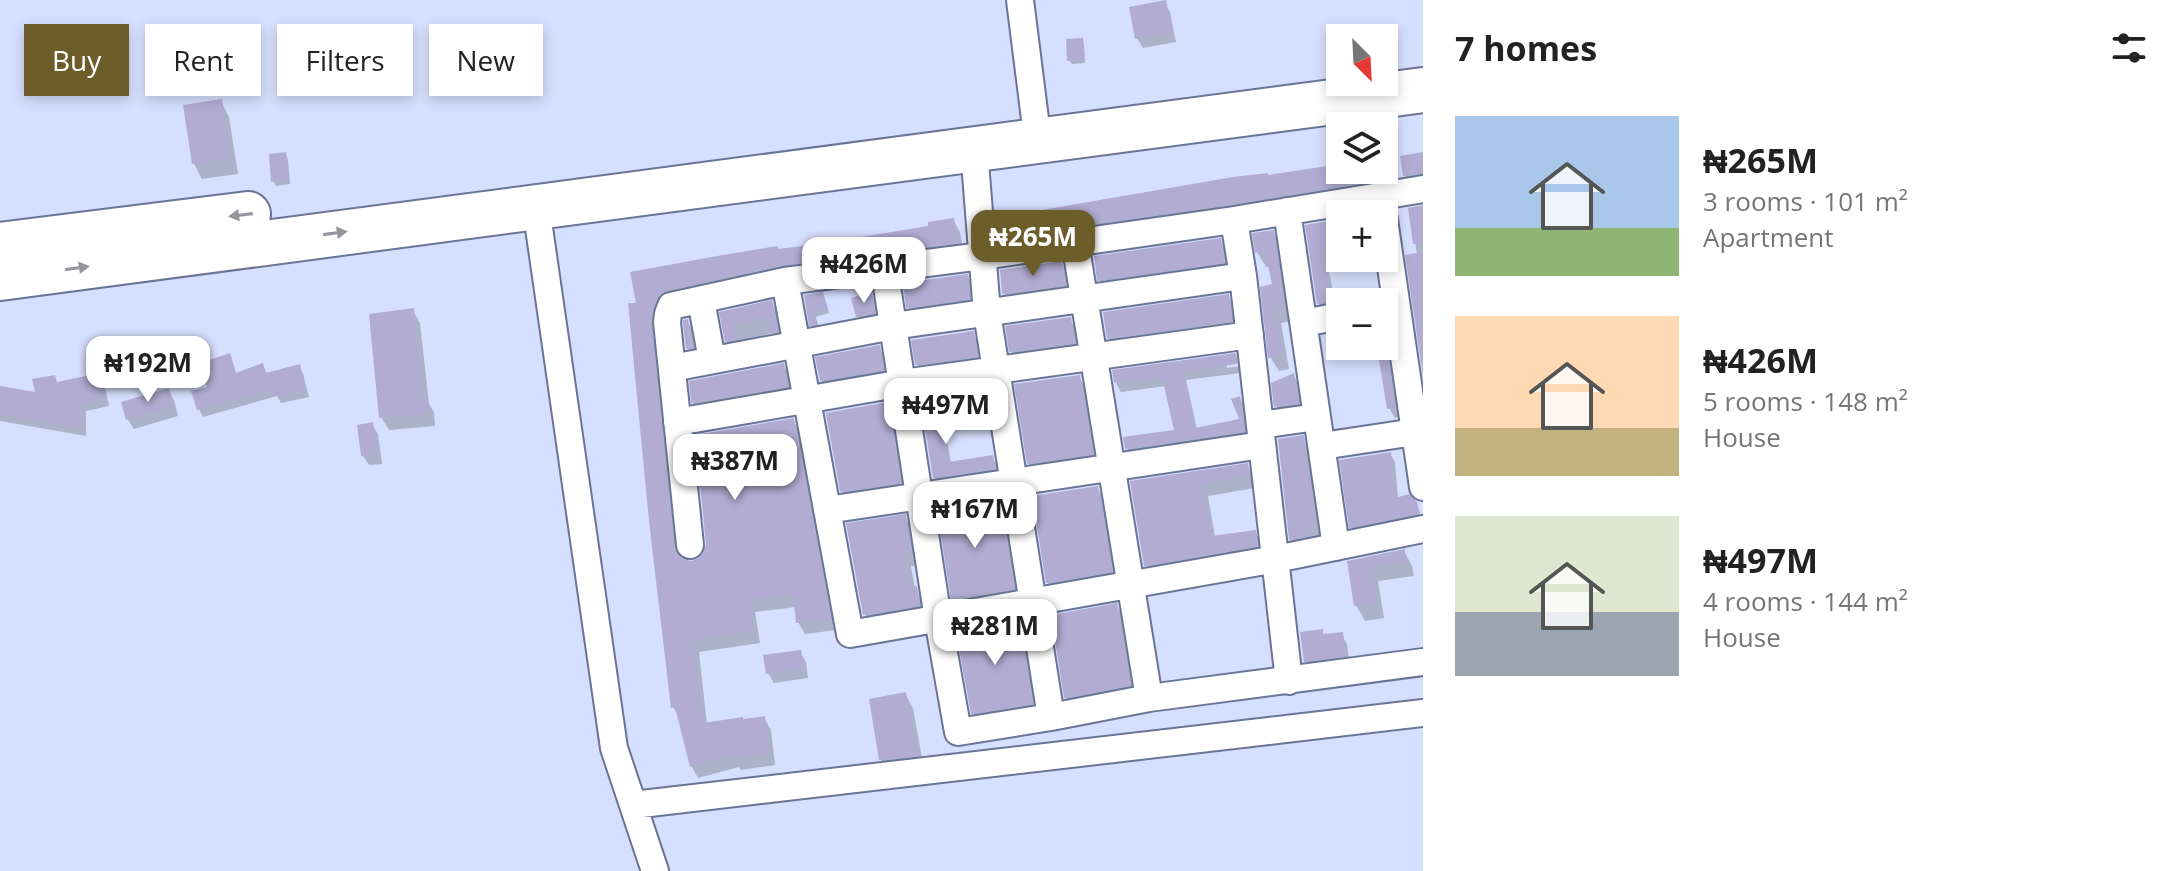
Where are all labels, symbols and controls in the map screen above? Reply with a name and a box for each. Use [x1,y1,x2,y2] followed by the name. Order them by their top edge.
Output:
[24,24,129,96] chip: Buy
[145,24,261,96] chip: Rent
[277,24,413,96] chip: Filters
[429,24,543,96] chip: New
[1326,24,1398,96] north arrow
[1326,24,1398,360] map controls
[1455,25,1597,71] text: 7 homes
[2107,26,2151,70] icon: filters
[1326,112,1398,184] button: layers
[1703,137,1818,183] text: ₦265M
[1519,148,1615,244] icon: home
[1703,183,1908,219] text: 3 rooms · 101 m²
[1326,200,1398,272] button: +
[228,209,253,222] one-way arrow
[977,210,1089,278] pin: ₦265M
[989,218,1077,254] text: ₦265M
[1703,219,1834,255] text: Apartment
[323,227,348,240] one-way arrow
[808,237,920,305] pin: ₦426M
[820,245,908,281] text: ₦426M
[65,261,90,274] one-way arrow
[1326,288,1398,360] button: −
[92,336,204,404] pin: ₦192M
[1703,337,1818,383] text: ₦426M
[104,344,192,380] text: ₦192M
[1519,348,1615,444] icon: home
[890,378,1002,446] pin: ₦497M
[1703,383,1908,419] text: 5 rooms · 148 m²
[902,386,990,422] text: ₦497M
[1703,419,1781,455] text: House
[679,434,791,502] pin: ₦387M
[691,442,779,478] text: ₦387M
[919,482,1031,550] pin: ₦167M
[931,490,1019,526] text: ₦167M
[1703,537,1818,583] text: ₦497M
[1519,548,1615,644] icon: home
[1703,583,1908,619] text: 4 rooms · 144 m²
[939,599,1051,667] pin: ₦281M
[951,607,1039,643] text: ₦281M
[1703,619,1781,655] text: House

